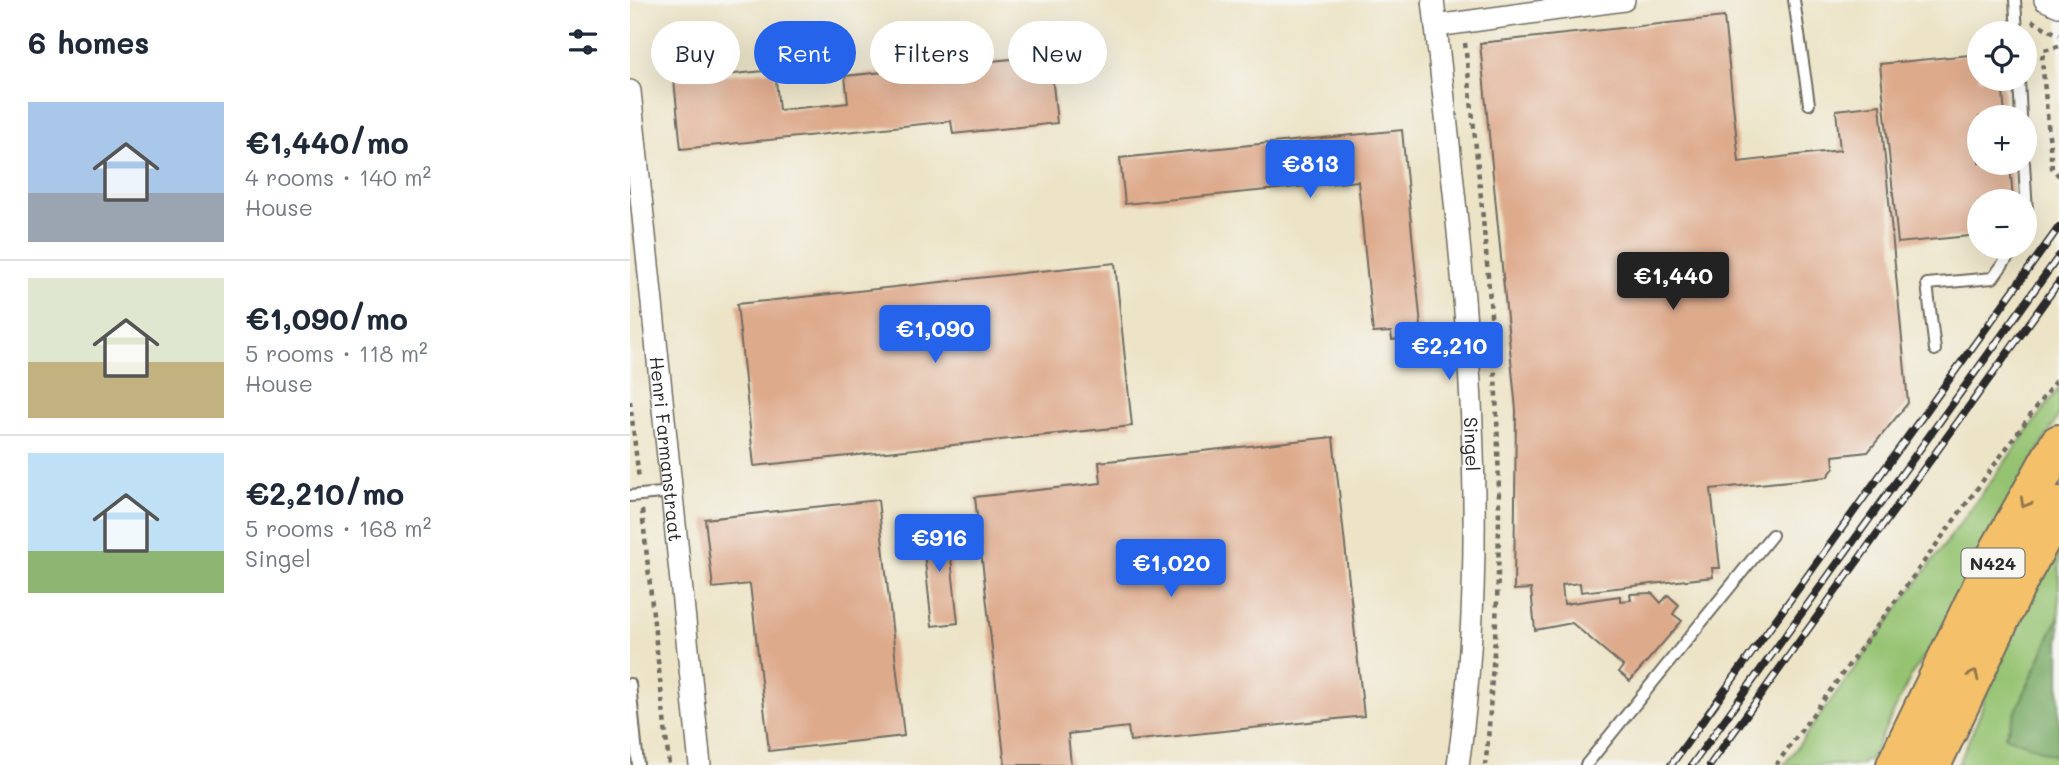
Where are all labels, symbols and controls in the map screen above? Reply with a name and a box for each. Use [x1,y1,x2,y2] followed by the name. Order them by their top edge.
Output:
[651,21,740,84] chip: Buy
[754,21,856,84] chip: Rent
[870,21,994,84] chip: Filters
[1008,21,1107,84] chip: New
[1967,21,2037,259] map controls
[1967,21,2037,91] button: locate
[28,22,149,62] text: 6 homes
[564,23,602,61] icon: filters
[1967,105,2037,175] button: +
[245,122,409,162] text: €1,440/mo
[84,130,168,214] icon: home
[1269,140,1351,200] pin: €813
[1282,148,1338,178] text: €813
[245,162,431,192] text: 4 rooms · 140 m²
[1967,189,2037,259] button: −
[245,192,313,222] text: House
[1616,252,1730,312] pin: €1,440
[1633,260,1713,290] text: €1,440
[245,298,408,338] text: €1,090/mo
[84,306,168,390] icon: home
[878,306,992,365] pin: €1,090
[895,313,975,343] text: €1,090
[1392,322,1506,382] pin: €2,210
[1411,330,1487,360] text: €2,210
[245,338,428,368] text: 5 rooms · 118 m²
[645,355,689,543] street label: Henri Farmanstraat
[245,368,313,398] text: House
[1459,416,1486,472] street label: Singel
[245,473,404,513] text: €2,210/mo
[84,481,168,565] icon: home
[2020,496,2033,508] one-way arrow
[245,513,431,543] text: 5 rooms · 168 m²
[898,514,980,574] pin: €916
[911,522,967,552] text: €916
[1114,540,1228,599] pin: €1,020
[245,543,311,573] text: Singel
[1132,547,1210,577] text: €1,020
[1962,548,2024,578] road number: N424
[1965,670,1979,682] one-way arrow

